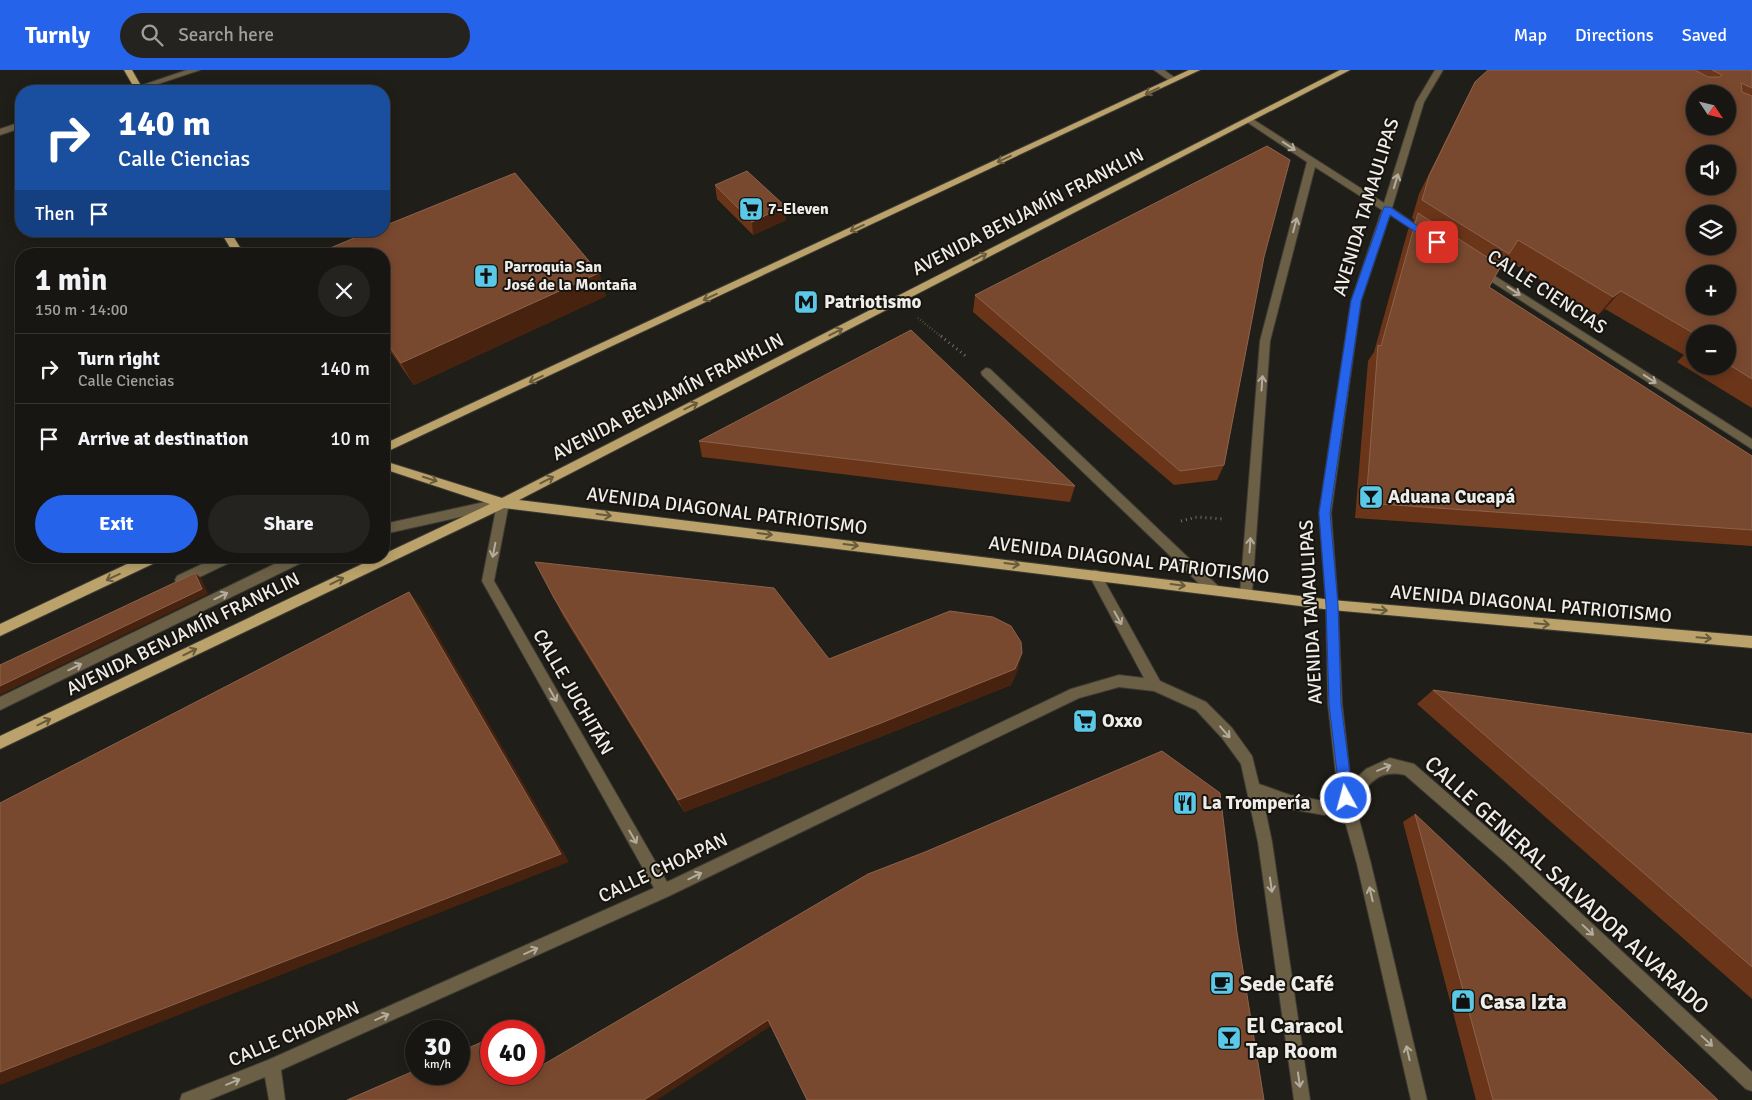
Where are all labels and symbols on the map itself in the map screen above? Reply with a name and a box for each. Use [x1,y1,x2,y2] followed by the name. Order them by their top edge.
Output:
[1686,85,1736,135] north arrow
[1145,86,1160,96] one-way arrow
[1327,115,1405,299] street label: AVENIDA TAMAULIPAS
[1282,141,1296,151] one-way arrow
[908,143,1148,281] street label: AVENIDA BENJAMÍN FRANKLIN
[997,155,1012,165] one-way arrow
[1392,173,1402,189] one-way arrow
[738,196,764,222] supermarket icon: 7-Eleven
[768,199,829,219] place label: 7-Eleven
[1291,217,1301,233] one-way arrow
[1416,221,1458,263] pin
[850,224,865,234] one-way arrow
[1483,245,1611,339] street label: CALLE CIENCIAS
[972,252,987,261] one-way arrow
[504,257,637,295] place label: Parroquia San José de la Montaña
[473,263,499,289] church icon: Parroquia San José de la Montaña
[1507,286,1521,296] one-way arrow
[793,289,819,315] metro station icon: Patriotismo
[824,290,922,314] place label: Patriotismo
[703,293,718,302] one-way arrow
[828,327,843,336] one-way arrow
[548,328,788,466] street label: AVENIDA BENJAMÍN FRANKLIN
[529,374,544,384] one-way arrow
[1643,375,1657,385] one-way arrow
[1257,376,1267,392] one-way arrow
[683,401,698,410] one-way arrow
[422,475,438,485] one-way arrow
[539,475,554,484] one-way arrow
[585,482,869,540] street label: AVENIDA DIAGONAL PATRIOTISMO
[1358,484,1384,510] bar icon: Aduana Cucapá
[1388,485,1516,509] place label: Aduana Cucapá
[596,510,612,520] one-way arrow
[1294,519,1328,705] street label: AVENIDA TAMAULIPAS
[757,529,773,539] one-way arrow
[987,531,1271,589] street label: AVENIDA DIAGONAL PATRIOTISMO
[1245,538,1254,554] one-way arrow
[842,540,858,550] one-way arrow
[489,542,499,558] one-way arrow
[1004,559,1020,569] one-way arrow
[62,567,304,701] street label: AVENIDA BENJAMÍN FRANKLIN
[106,573,121,582] one-way arrow
[329,576,344,585] one-way arrow
[1170,580,1186,590] one-way arrow
[1389,580,1673,628] street label: AVENIDA DIAGONAL PATRIOTISMO
[214,591,229,601] one-way arrow
[1372,605,1388,614] one-way arrow
[1113,610,1123,625] one-way arrow
[1534,619,1550,628] one-way arrow
[527,625,619,759] street label: CALLE JUCHITÁN
[1696,633,1712,643] one-way arrow
[182,646,197,656] one-way arrow
[67,662,82,671] one-way arrow
[549,688,559,702] one-way arrow
[1072,708,1098,734] supermarket icon: Oxxo
[1102,709,1142,733] place label: Oxxo
[36,717,51,726] one-way arrow
[1219,725,1230,738] one-way arrow
[1419,750,1715,1020] street label: CALLE GENERAL SALVADOR ALVARADO
[1376,763,1391,773] one-way arrow
[1319,771,1371,823] position arrow
[1172,790,1198,816] restaurant icon: La Trompería
[1202,791,1310,815] place label: La Trompería
[595,828,731,908] street label: CALLE CHOAPAN
[629,829,639,843] one-way arrow
[687,871,702,881] one-way arrow
[1267,876,1277,892] one-way arrow
[1366,887,1375,903] one-way arrow
[1582,924,1594,936] one-way arrow
[523,945,538,955] one-way arrow
[1209,970,1235,996] cafe icon: Sede Café
[1240,970,1334,997] place label: Sede Café
[1450,988,1476,1014] shop icon: Casa Izta
[1480,988,1567,1015] place label: Casa Izta
[225,996,363,1072] street label: CALLE CHOAPAN
[374,1012,389,1022] one-way arrow
[1246,1012,1343,1064] place label: El Caracol Tap Room
[480,1020,545,1085] speed limit sign: 40
[1216,1025,1242,1051] bar icon: El Caracol Tap Room
[1701,1035,1713,1047] one-way arrow
[1403,1045,1412,1061] one-way arrow
[1295,1072,1305,1088] one-way arrow
[225,1077,241,1086] one-way arrow

